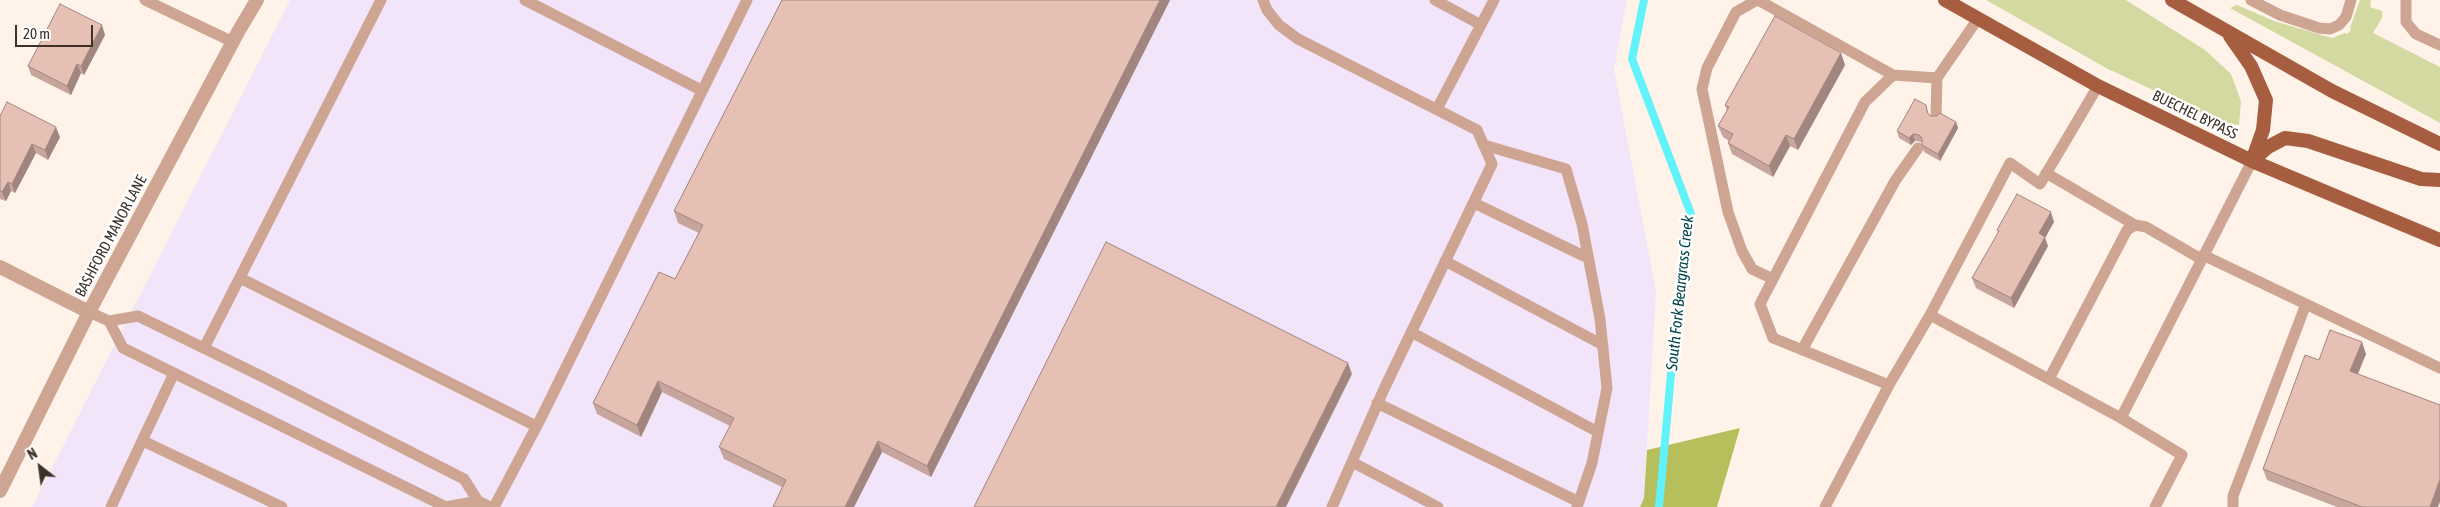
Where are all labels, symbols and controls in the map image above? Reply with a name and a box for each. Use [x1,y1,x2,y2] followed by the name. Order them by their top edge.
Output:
[18,15,95,47] scale bar
[23,25,50,42] text: 20 m
[2149,87,2241,143] street label: BUECHEL BYPASS
[71,172,151,300] street label: BASHFORD MANOR LANE
[1662,215,1698,371] water label: South Fork Beargrass Creek
[15,442,65,492] north arrow
[25,445,40,463] text: N

